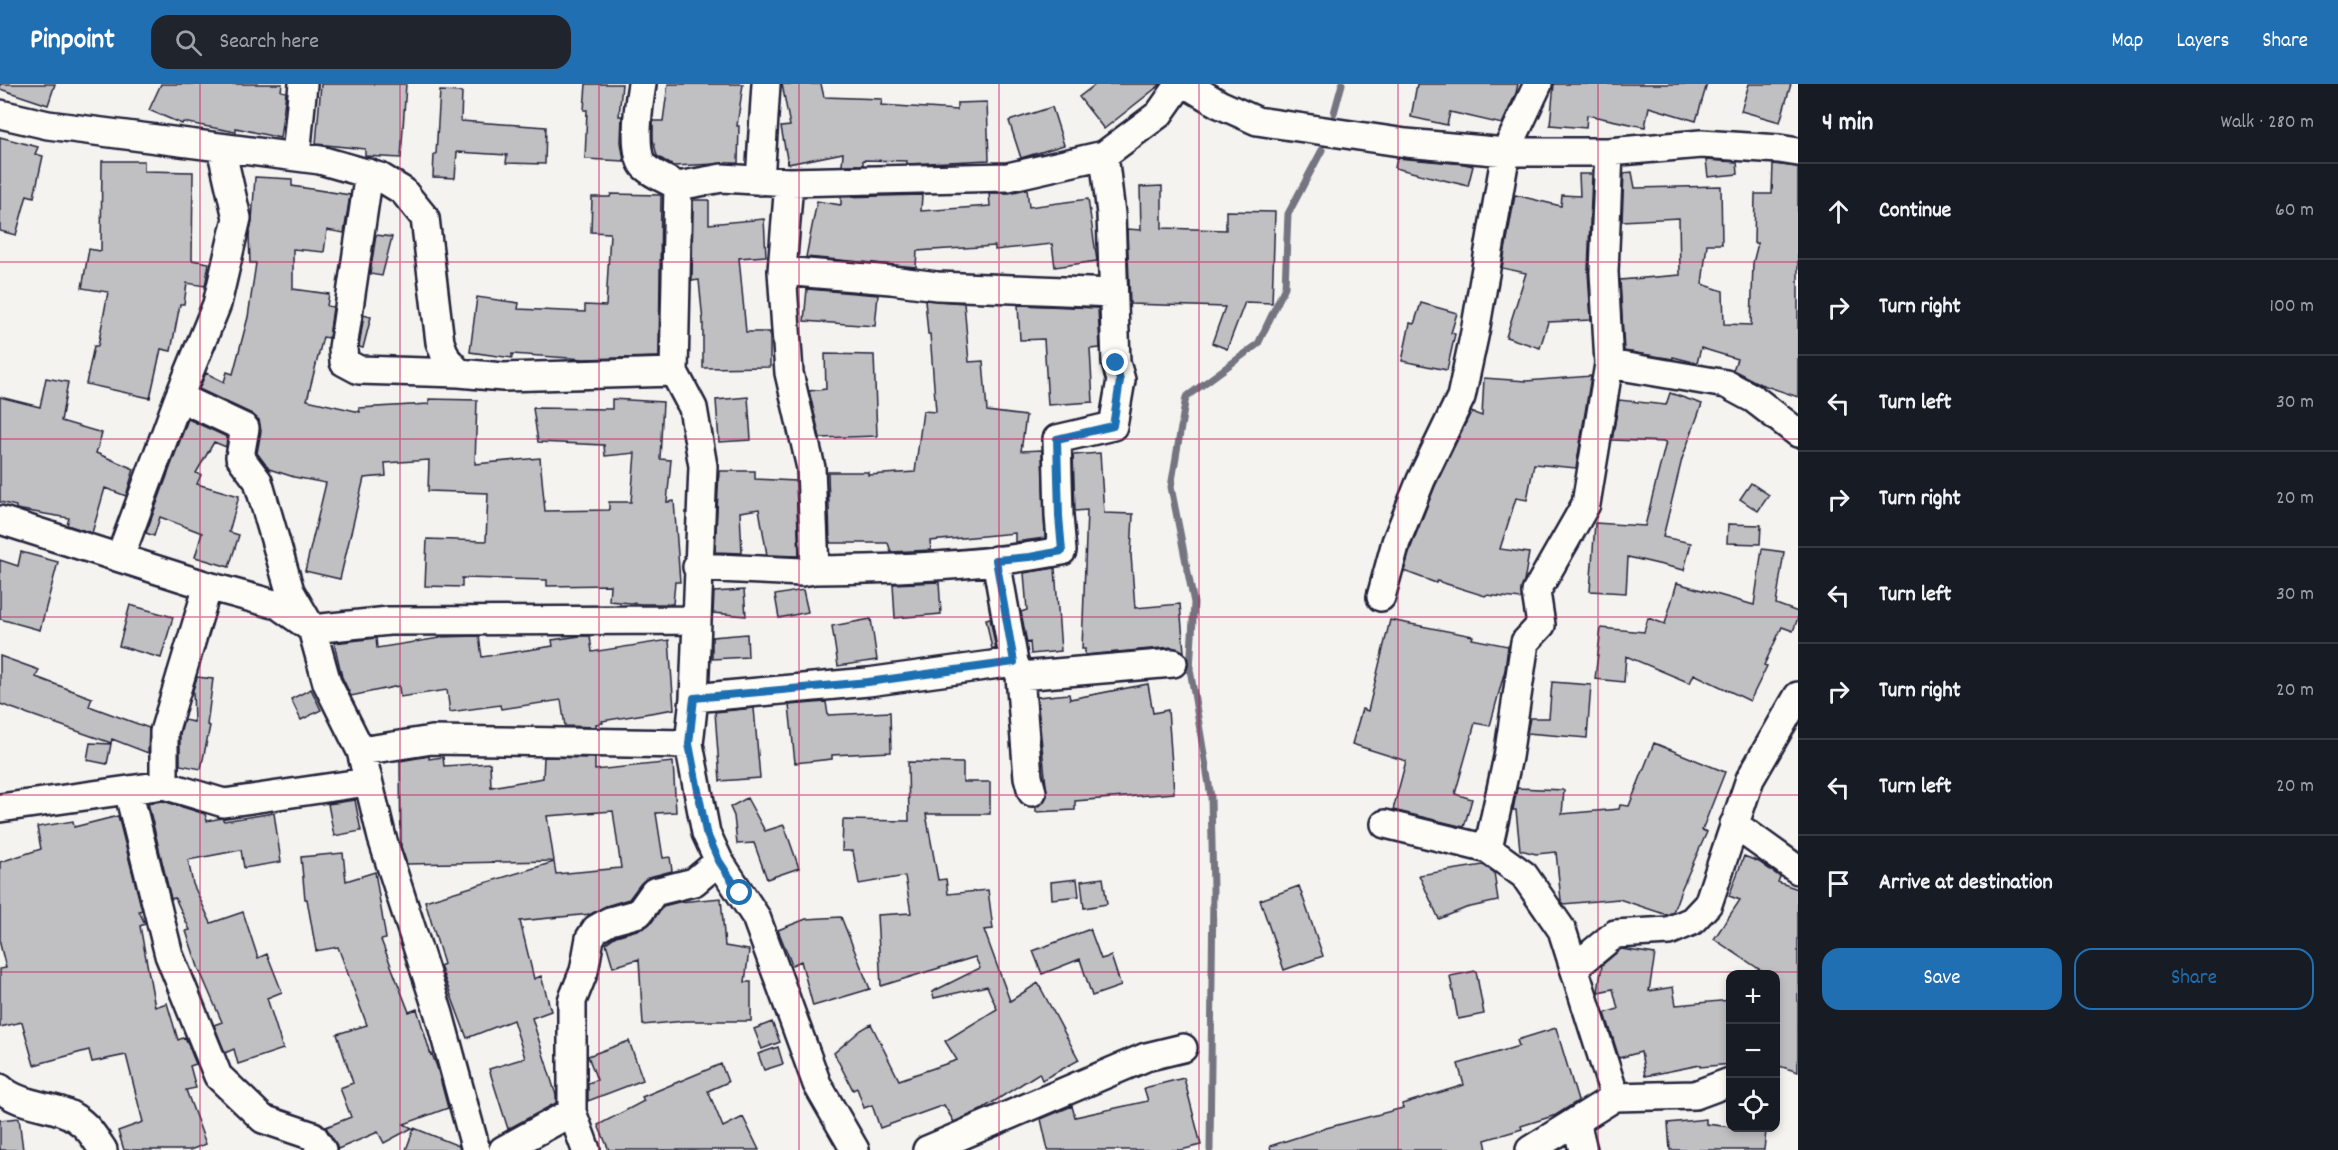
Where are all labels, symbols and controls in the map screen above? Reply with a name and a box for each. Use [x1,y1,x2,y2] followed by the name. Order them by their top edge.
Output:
[151,15,571,69] search box
[30,22,115,62] text: Pinpoint
[172,26,205,59] icon: search
[220,27,319,58] text: Search here
[2112,27,2143,57] text: Map
[2176,27,2229,57] text: Layers
[2262,27,2308,57] text: Share
[1822,105,1873,142] text: 4 min
[2220,109,2314,137] text: Walk · 280 m
[1822,195,1855,228] icon: ahead
[1879,196,1951,227] text: Continue
[2275,197,2314,225] text: 60 m
[1822,291,1855,324] icon: right
[1879,292,1961,323] text: Turn right
[2270,293,2314,321] text: 100 m
[1102,349,1128,375] route end
[1822,387,1855,420] icon: left
[1879,388,1951,419] text: Turn left
[2276,389,2314,417] text: 30 m
[1822,483,1855,516] icon: right
[1879,484,1961,515] text: Turn right
[2276,485,2314,513] text: 20 m
[1822,579,1855,612] icon: left
[1879,580,1951,611] text: Turn left
[2276,581,2314,609] text: 30 m
[1822,675,1855,708] icon: right
[1879,676,1961,707] text: Turn right
[2276,677,2314,705] text: 20 m
[1822,771,1855,804] icon: left
[1879,772,1951,803] text: Turn left
[2276,773,2314,801] text: 20 m
[1822,867,1855,900] icon: arrive
[1879,868,2053,899] text: Arrive at destination
[726,879,752,905] route start
[1822,948,2062,1010] button: Save
[2074,948,2314,1010] button: Share
[1726,970,1780,1132] map controls
[1726,970,1780,1024] button: +
[1726,1024,1780,1078] button: −
[1726,1078,1780,1132] button: locate

